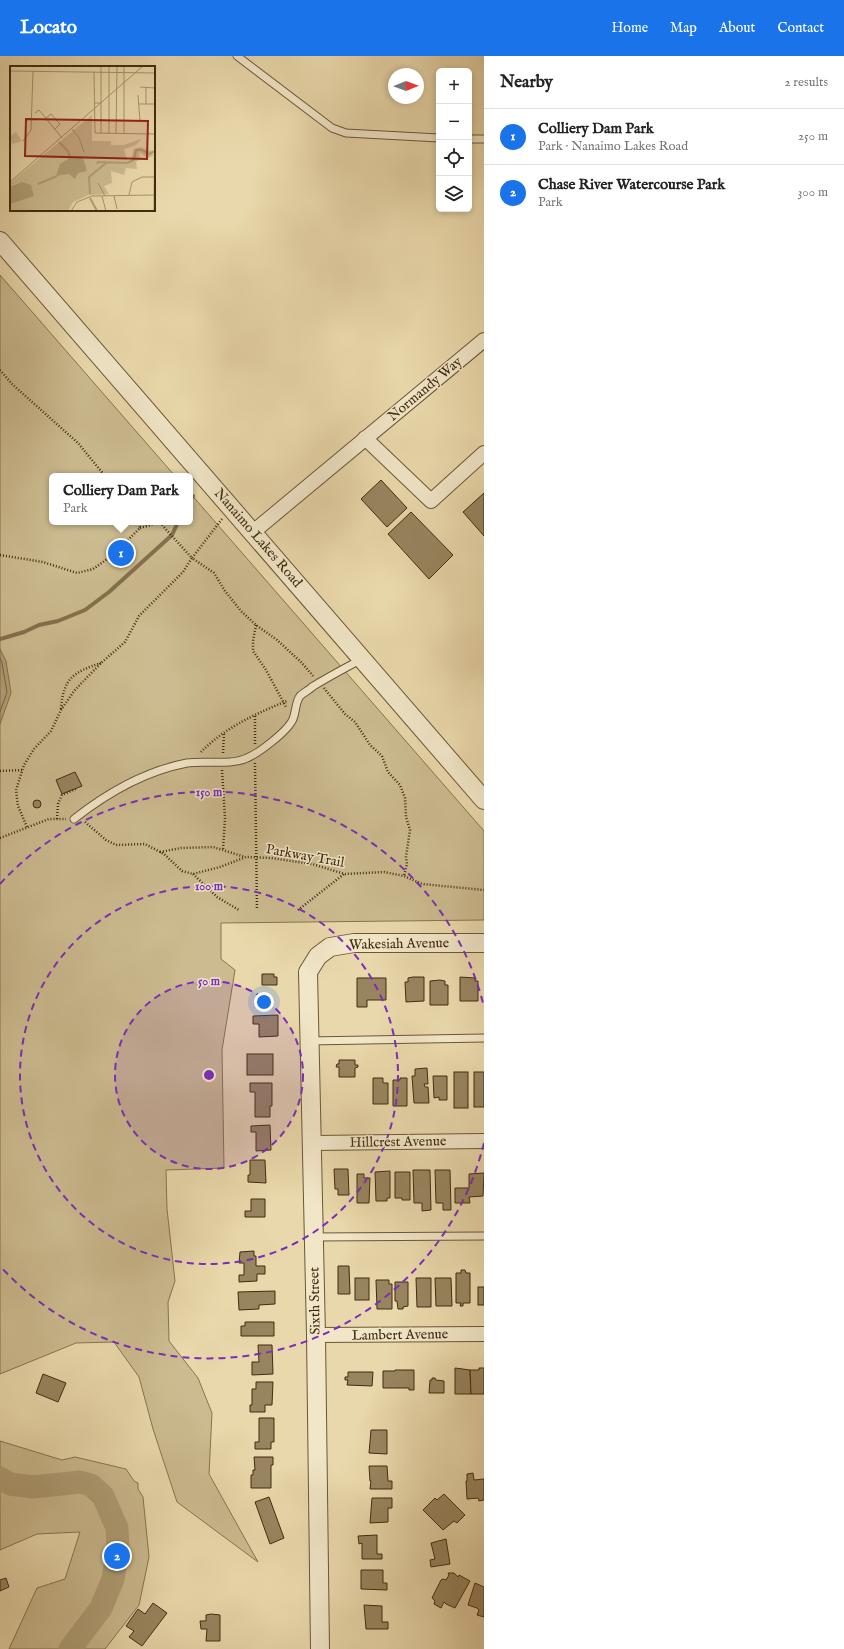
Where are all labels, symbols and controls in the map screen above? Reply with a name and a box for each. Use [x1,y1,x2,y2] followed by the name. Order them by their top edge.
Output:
[20,16,77,40] text: Locato
[612,19,648,37] text: Home
[670,19,697,37] text: Map
[719,19,755,37] text: About
[777,19,824,37] text: Contact
[10,66,155,211] inset map
[388,68,424,104] north arrow
[436,68,472,212] map controls
[436,68,472,104] button: +
[500,72,553,93] text: Nearby
[784,74,828,91] text: 2 results
[436,104,472,140] button: −
[538,119,654,138] text: Colliery Dam Park
[511,128,515,145] text: 1
[798,128,828,145] text: 250 m
[538,138,688,155] text: Park · Nanaimo Lakes Road
[436,140,472,176] button: locate
[538,175,725,194] text: Chase River Watercourse Park
[436,176,472,212] button: layers
[510,184,516,201] text: 2
[797,184,828,201] text: 300 m
[538,194,563,211] text: Park
[384,353,466,425] street label: Normandy Way
[49,473,193,525] popup
[63,481,179,500] text: Colliery Dam Park
[210,485,306,592] street label: Nanaimo Lakes Road
[63,500,88,517] text: Park
[108,538,134,568] pin: 1
[196,785,223,800] text: 150 m
[264,840,346,872] street label: Parkway Trail
[195,879,224,894] text: 100 m
[349,934,450,954] street label: Wakesiah Avenue
[198,974,221,989] text: 50 m
[254,992,274,1012] your location
[202,1068,216,1082] centre of rings
[350,1132,447,1152] street label: Hillcrest Avenue
[305,1267,325,1335] street label: Sixth Street
[352,1325,449,1345] street label: Lambert Avenue
[104,1541,130,1571] pin: 2

